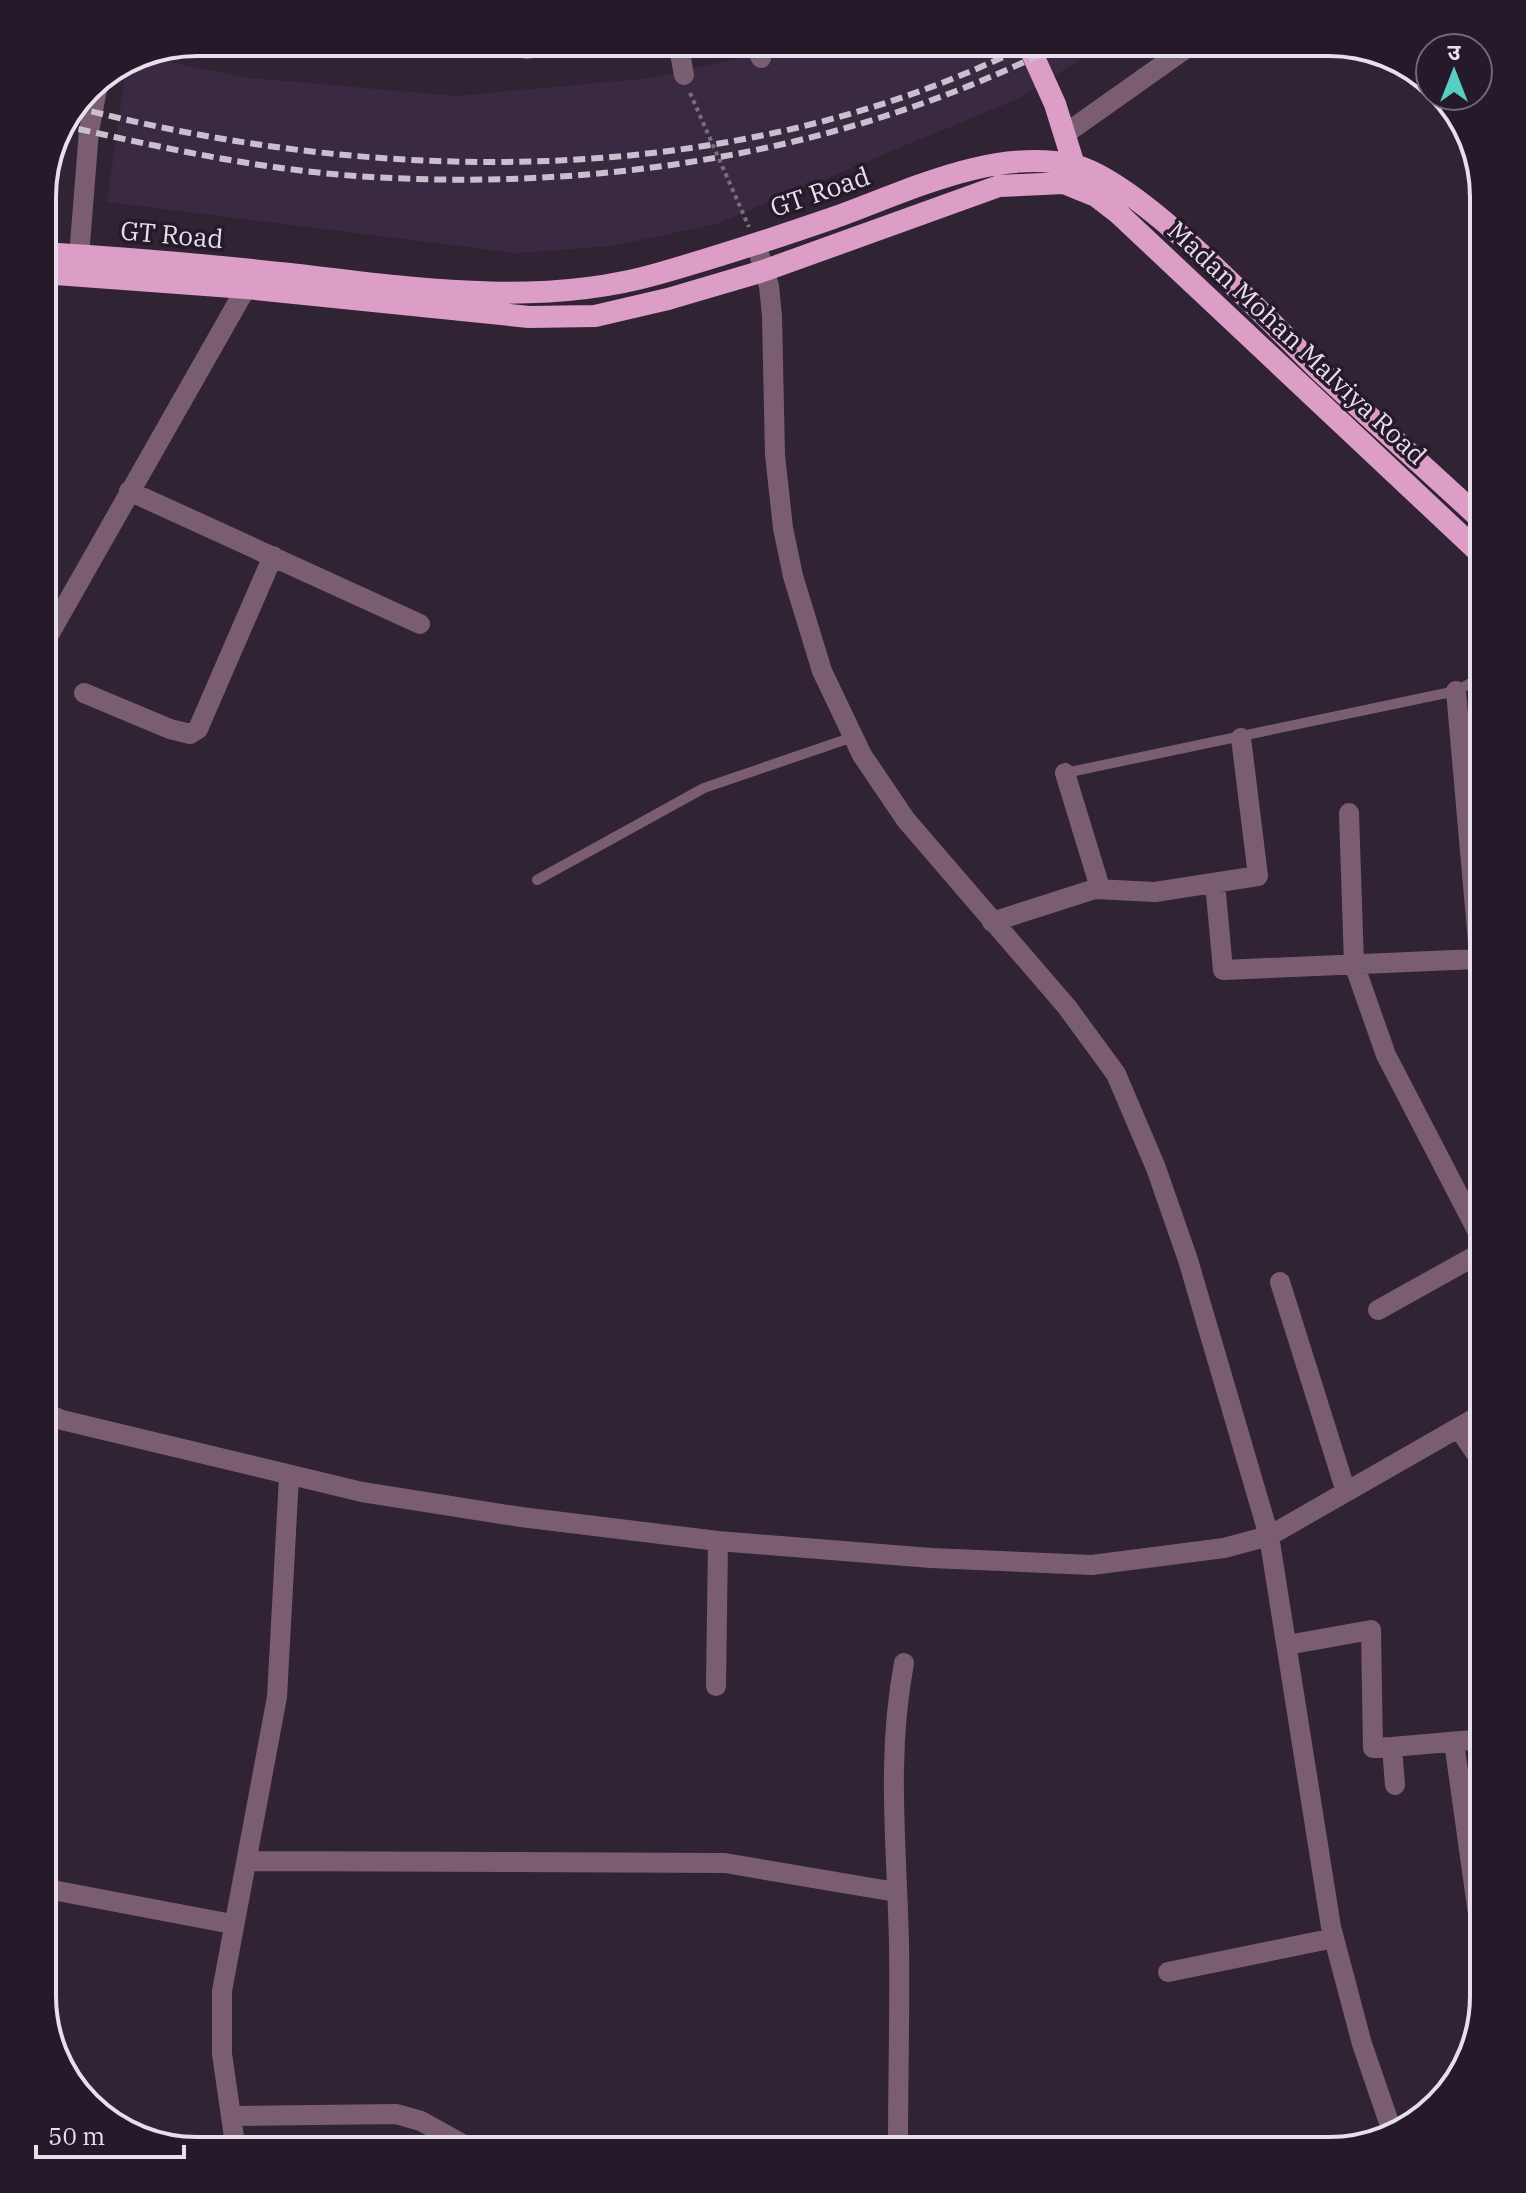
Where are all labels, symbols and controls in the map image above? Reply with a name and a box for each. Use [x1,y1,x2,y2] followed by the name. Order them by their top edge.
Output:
[1414,32,1494,112] north arrow
[1448,37,1462,66] text: उ
[765,158,874,224] street label: GT Road
[119,213,225,255] street label: GT Road
[1161,213,1435,471] street label: Madan Mohan Malviya Road
[36,2109,184,2159] scale bar
[48,2120,105,2152] text: 50 m

